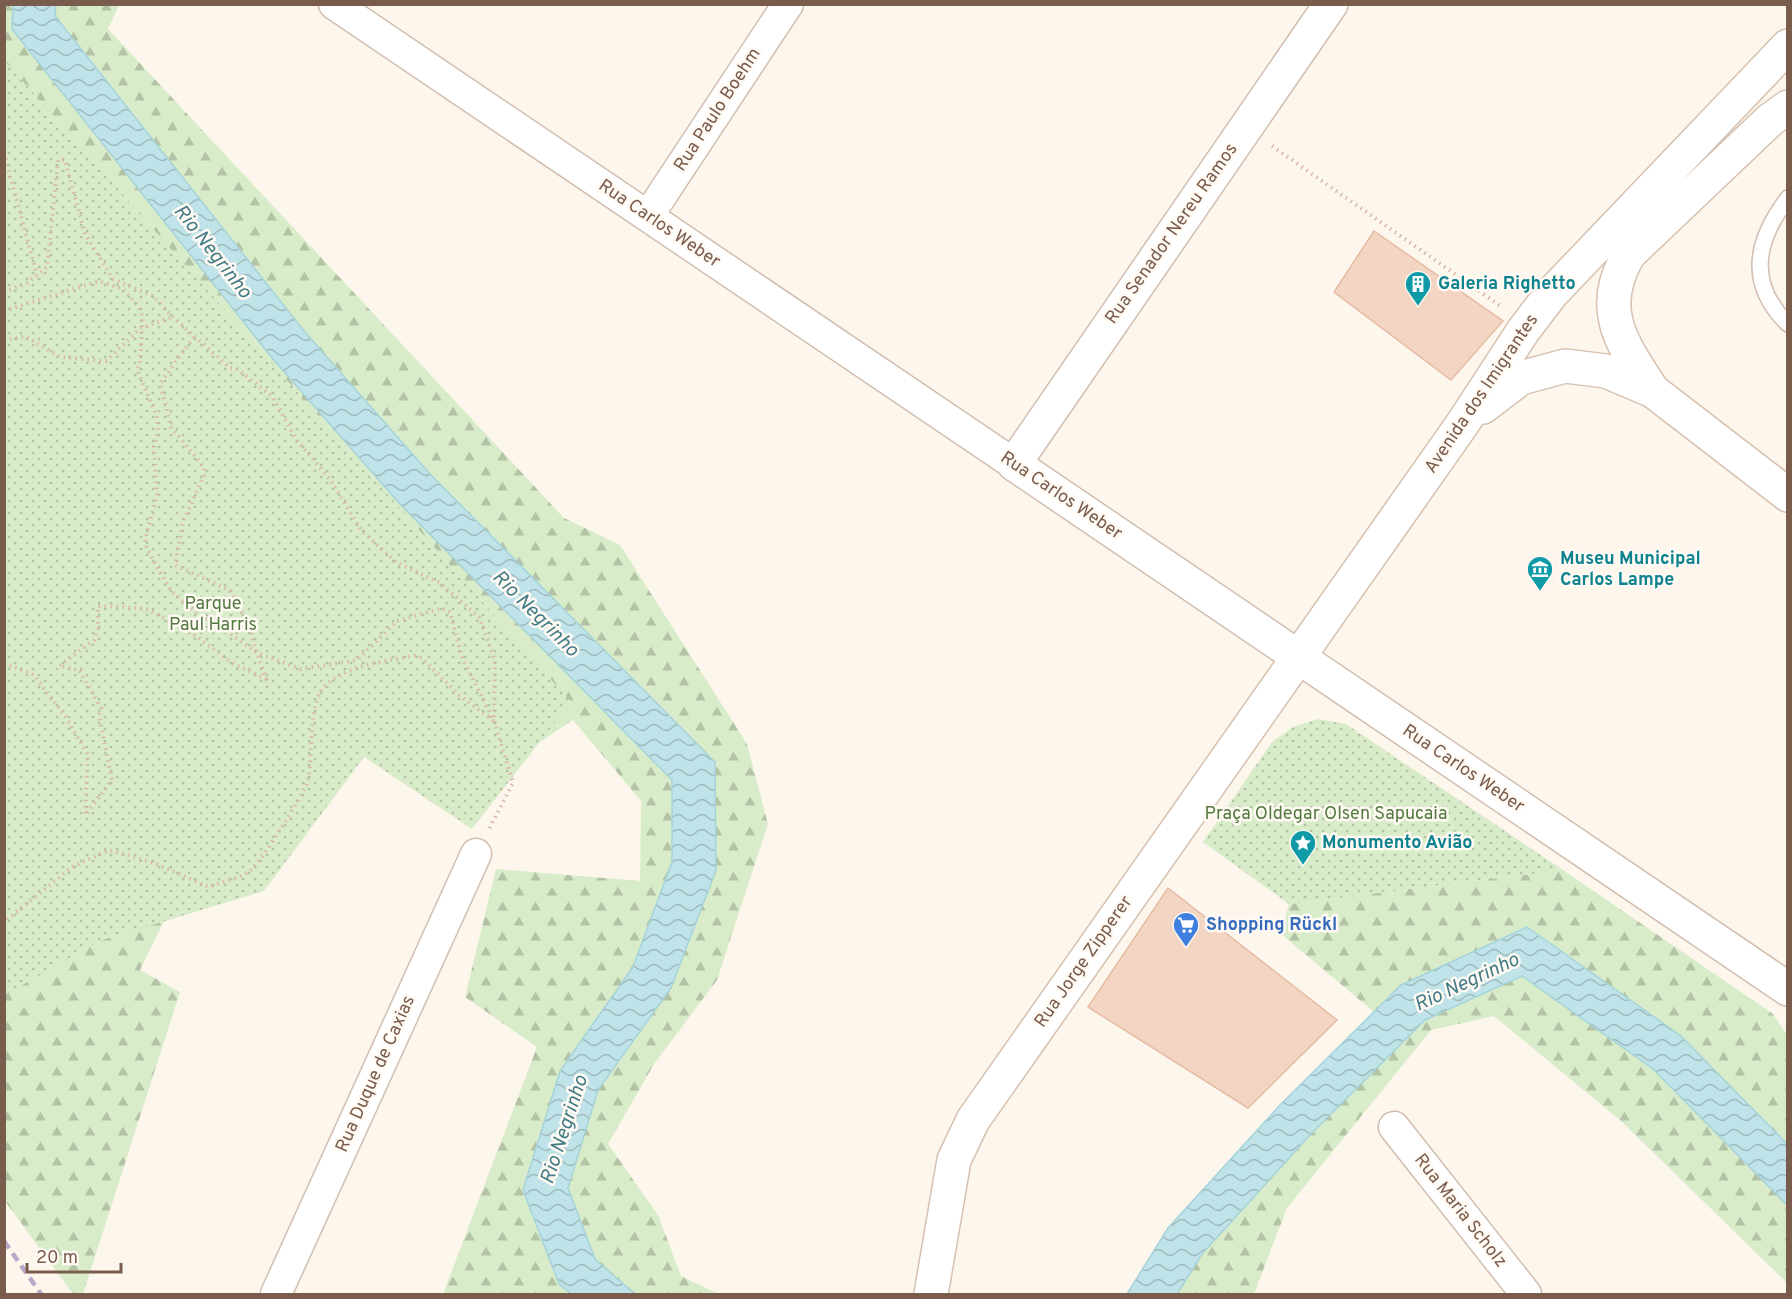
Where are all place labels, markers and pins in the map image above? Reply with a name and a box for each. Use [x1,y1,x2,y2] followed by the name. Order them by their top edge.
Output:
[1403,269,1433,307] building icon: Galeria Righetto
[1438,273,1576,296] place label: Galeria Righetto
[1560,548,1701,592] place label: Museu Municipal Carlos Lampe
[1525,554,1555,592] museum icon: Museu Municipal Carlos Lampe
[1288,828,1318,866] place icon: Monumento Avião
[1322,832,1472,855] place label: Monumento Avião
[1171,910,1201,948] supermarket icon: Shopping Rückl
[1206,914,1337,937] place label: Shopping Rückl

